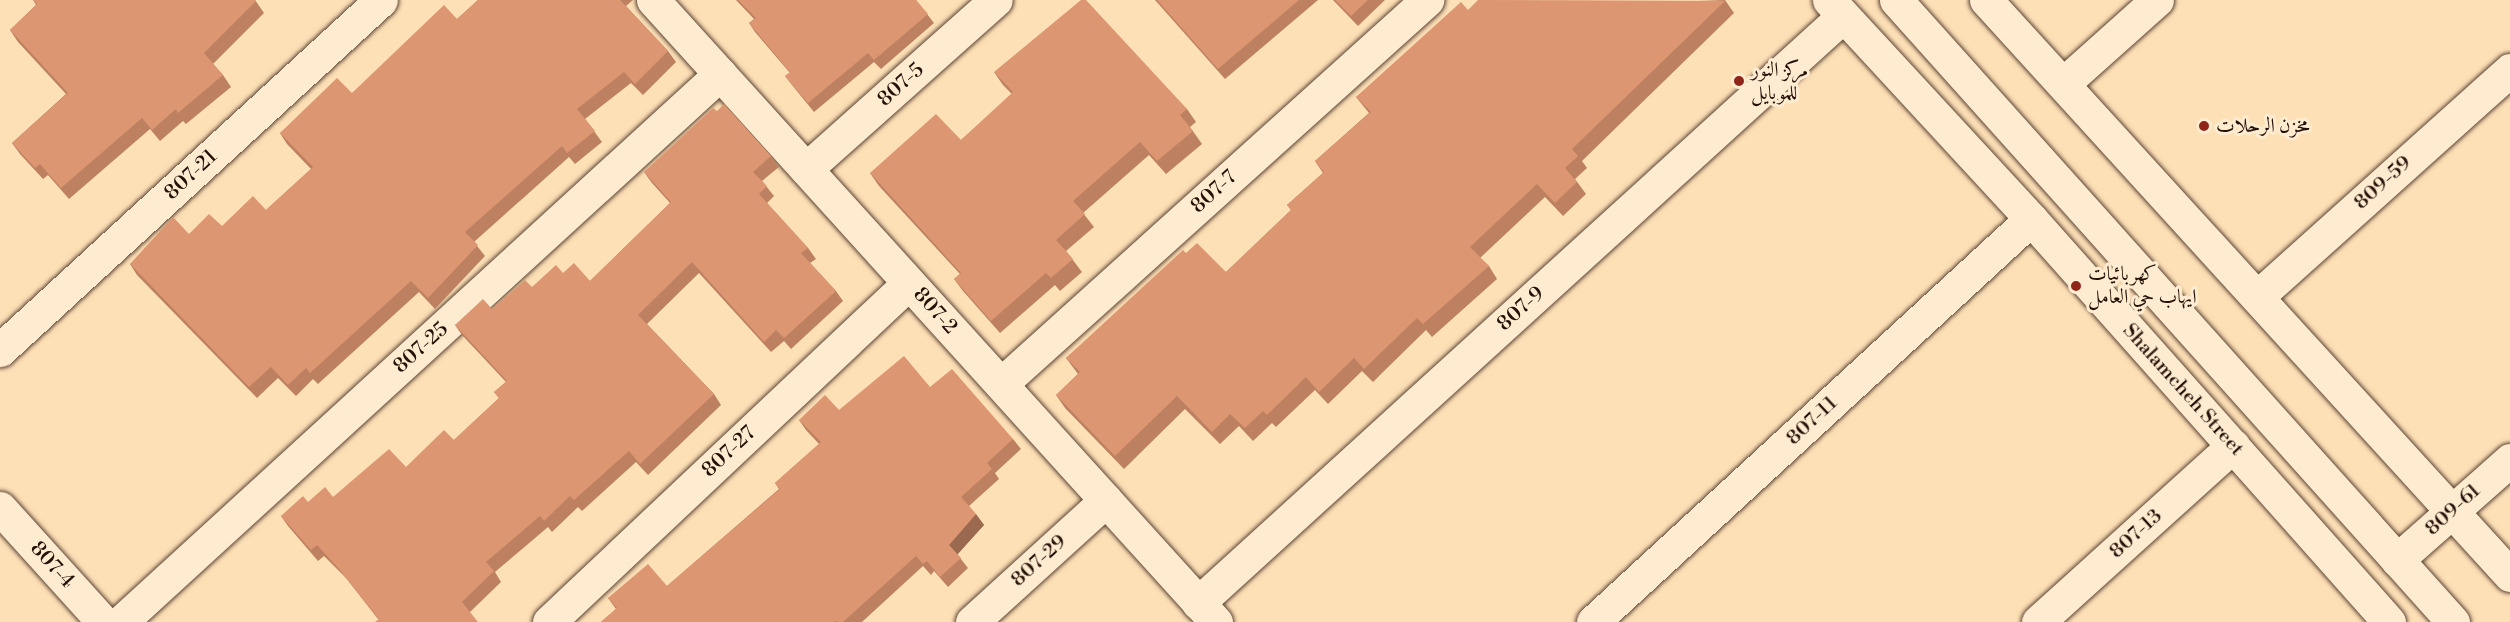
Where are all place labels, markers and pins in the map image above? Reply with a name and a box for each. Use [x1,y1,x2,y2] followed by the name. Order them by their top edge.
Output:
[1751,58,1808,105] place label: مركز النور للموبايل
[1732,74,1746,88] marker: مركز النور للموبايل
[2216,114,2309,138] place label: مخزن الرحلات
[2197,119,2211,133] marker: مخزن الرحلات
[2088,262,2197,309] place label: كهربائيات ايهاب حي العامل
[2069,279,2083,293] marker: كهربائيات ايهاب حي العامل

